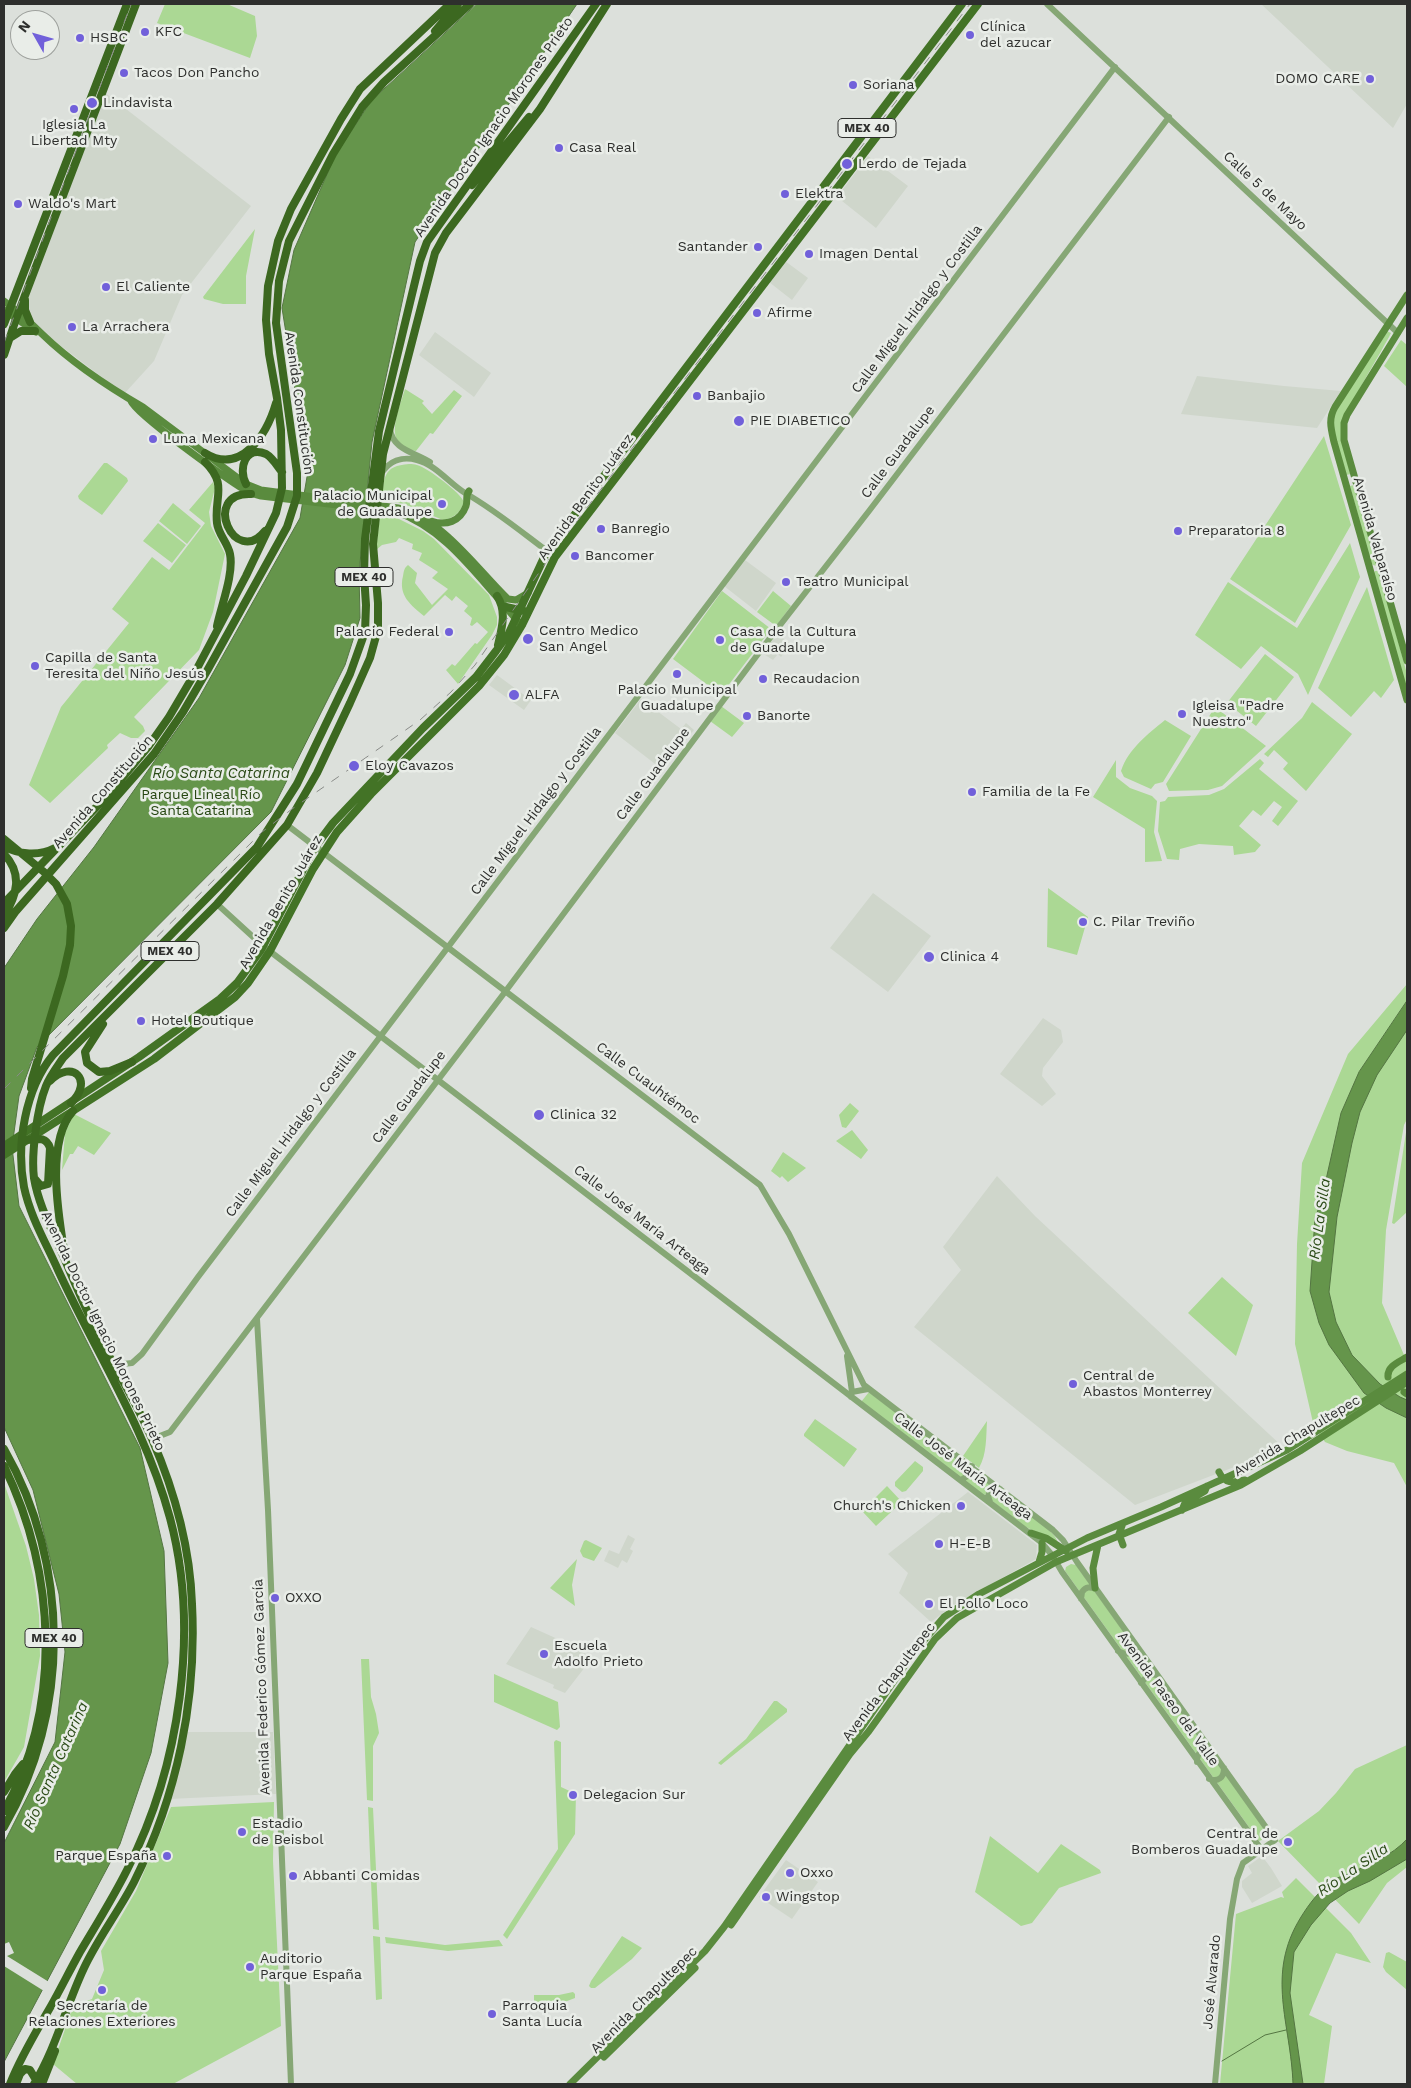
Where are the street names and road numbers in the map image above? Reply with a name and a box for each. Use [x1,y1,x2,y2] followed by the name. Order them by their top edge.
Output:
[411,14,577,240] street label: Avenida Doctor Ignacio Morones Prieto
[838,119,896,138] road number: MEX 40
[1220,148,1310,234] street label: Calle 5 de Mayo
[848,221,986,397] street label: Calle Miguel Hidalgo y Costilla
[281,330,317,476] street label: Avenida Constitución
[858,402,938,502] street label: Calle Guadalupe
[535,431,637,563] street label: Avenida Benito Juárez
[1349,475,1401,603] street label: Avenida Valparaíso
[335,568,393,586] road number: MEX 40
[467,723,605,899] street label: Calle Miguel Hidalgo y Costilla
[613,724,693,824] street label: Calle Guadalupe
[49,732,157,852] street label: Avenida Constitución
[236,832,326,972] street label: Avenida Benito Juárez
[141,941,199,960] road number: MEX 40
[593,1038,703,1128] street label: Calle Cuauhtémoc
[222,1045,360,1221] street label: Calle Miguel Hidalgo y Costilla
[369,1047,449,1147] street label: Calle Guadalupe
[570,1161,714,1279] street label: Calle José María Arteaga
[37,1208,169,1454] street label: Avenida Doctor Ignacio Morones Prieto
[1231,1392,1363,1480] street label: Avenida Chapultepec
[890,1408,1036,1524] street label: Calle José María Arteaga
[250,1579,274,1795] street label: Avenida Federico Gómez García
[839,1619,939,1745] street label: Avenida Chapultepec
[25,1629,83,1648] road number: MEX 40
[1114,1629,1222,1769] street label: Avenida Paseo del Valle
[1199,1934,1225,2030] street label: José Alvarado
[587,1943,701,2057] street label: Avenida Chapultepec

